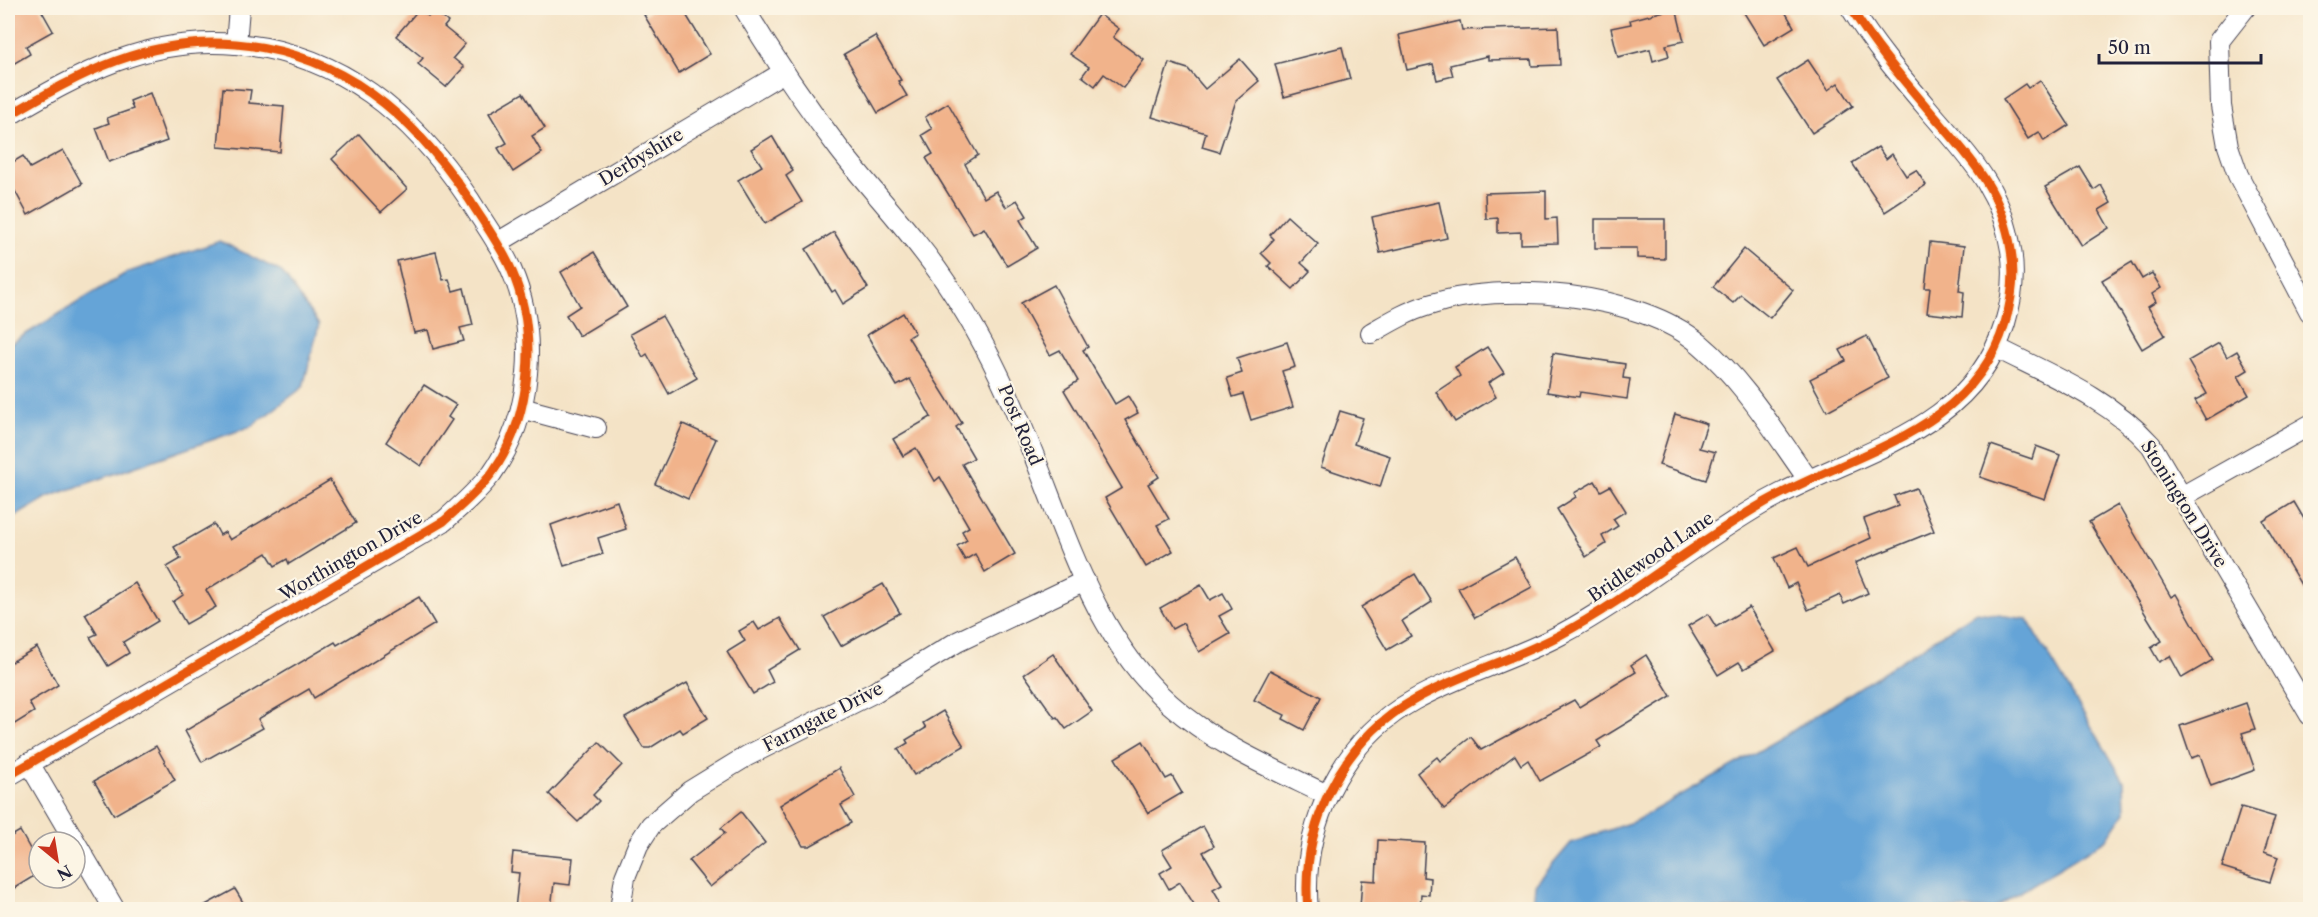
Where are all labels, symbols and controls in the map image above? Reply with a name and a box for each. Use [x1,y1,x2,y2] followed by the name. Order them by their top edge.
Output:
[2099,27,2261,65] scale bar
[2108,37,2151,59] text: 50 m
[595,123,687,191] street label: Derbyshire
[993,381,1047,469] street label: Post Road
[2136,436,2232,572] street label: Stonington Drive
[275,506,426,606] street label: Worthington Drive
[1584,507,1718,607] street label: Bridlewood Lane
[759,677,887,757] street label: Farmgate Drive
[27,830,87,890] north arrow
[53,861,76,885] text: N

